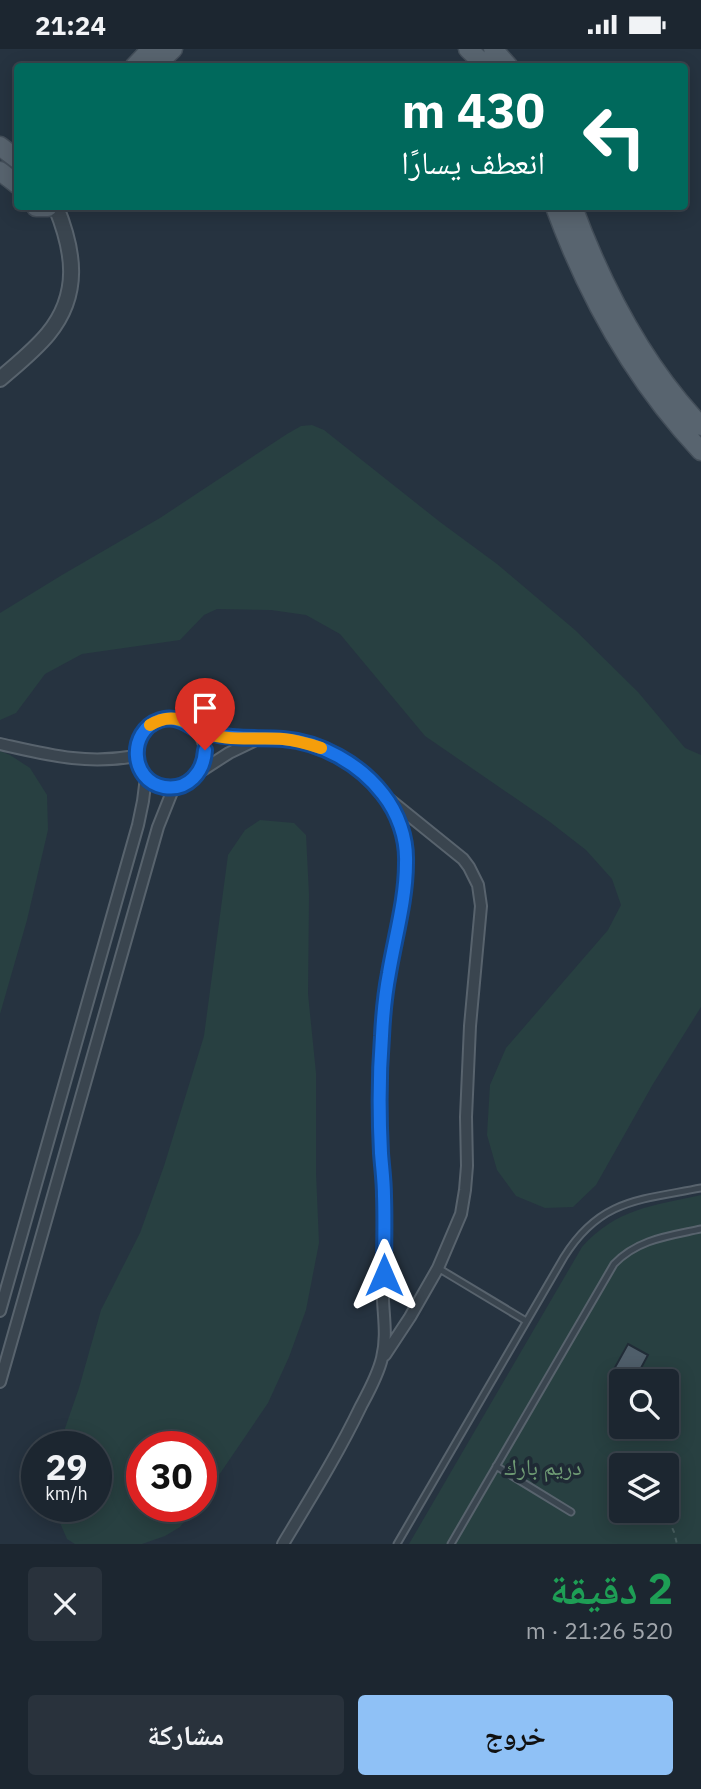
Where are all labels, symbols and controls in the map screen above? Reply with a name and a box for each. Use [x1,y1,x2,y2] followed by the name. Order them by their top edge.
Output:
[35,8,106,42] text: 21:24
[401,78,545,141] text: 430 m
[569,91,660,182] icon: left
[401,141,545,183] text: انعطف يسارًا
[175,678,235,750] pin
[186,689,224,727] icon: arrive
[347,1238,421,1312] position arrow
[609,1369,679,1523] map controls
[609,1369,679,1439] button: search
[126,1431,217,1522] speed limit sign: 30
[45,1444,88,1490] text: 29
[504,1451,582,1483] park label: دريم بارك
[609,1453,679,1523] button: layers
[45,1482,88,1505] text: km/h
[550,1561,673,1616] text: 2 دقيقة
[28,1567,102,1641] button: close
[526,1615,673,1645] text: 520 m · 21:26
[28,1695,344,1775] button: مشاركة
[358,1695,673,1775] button: خروج

